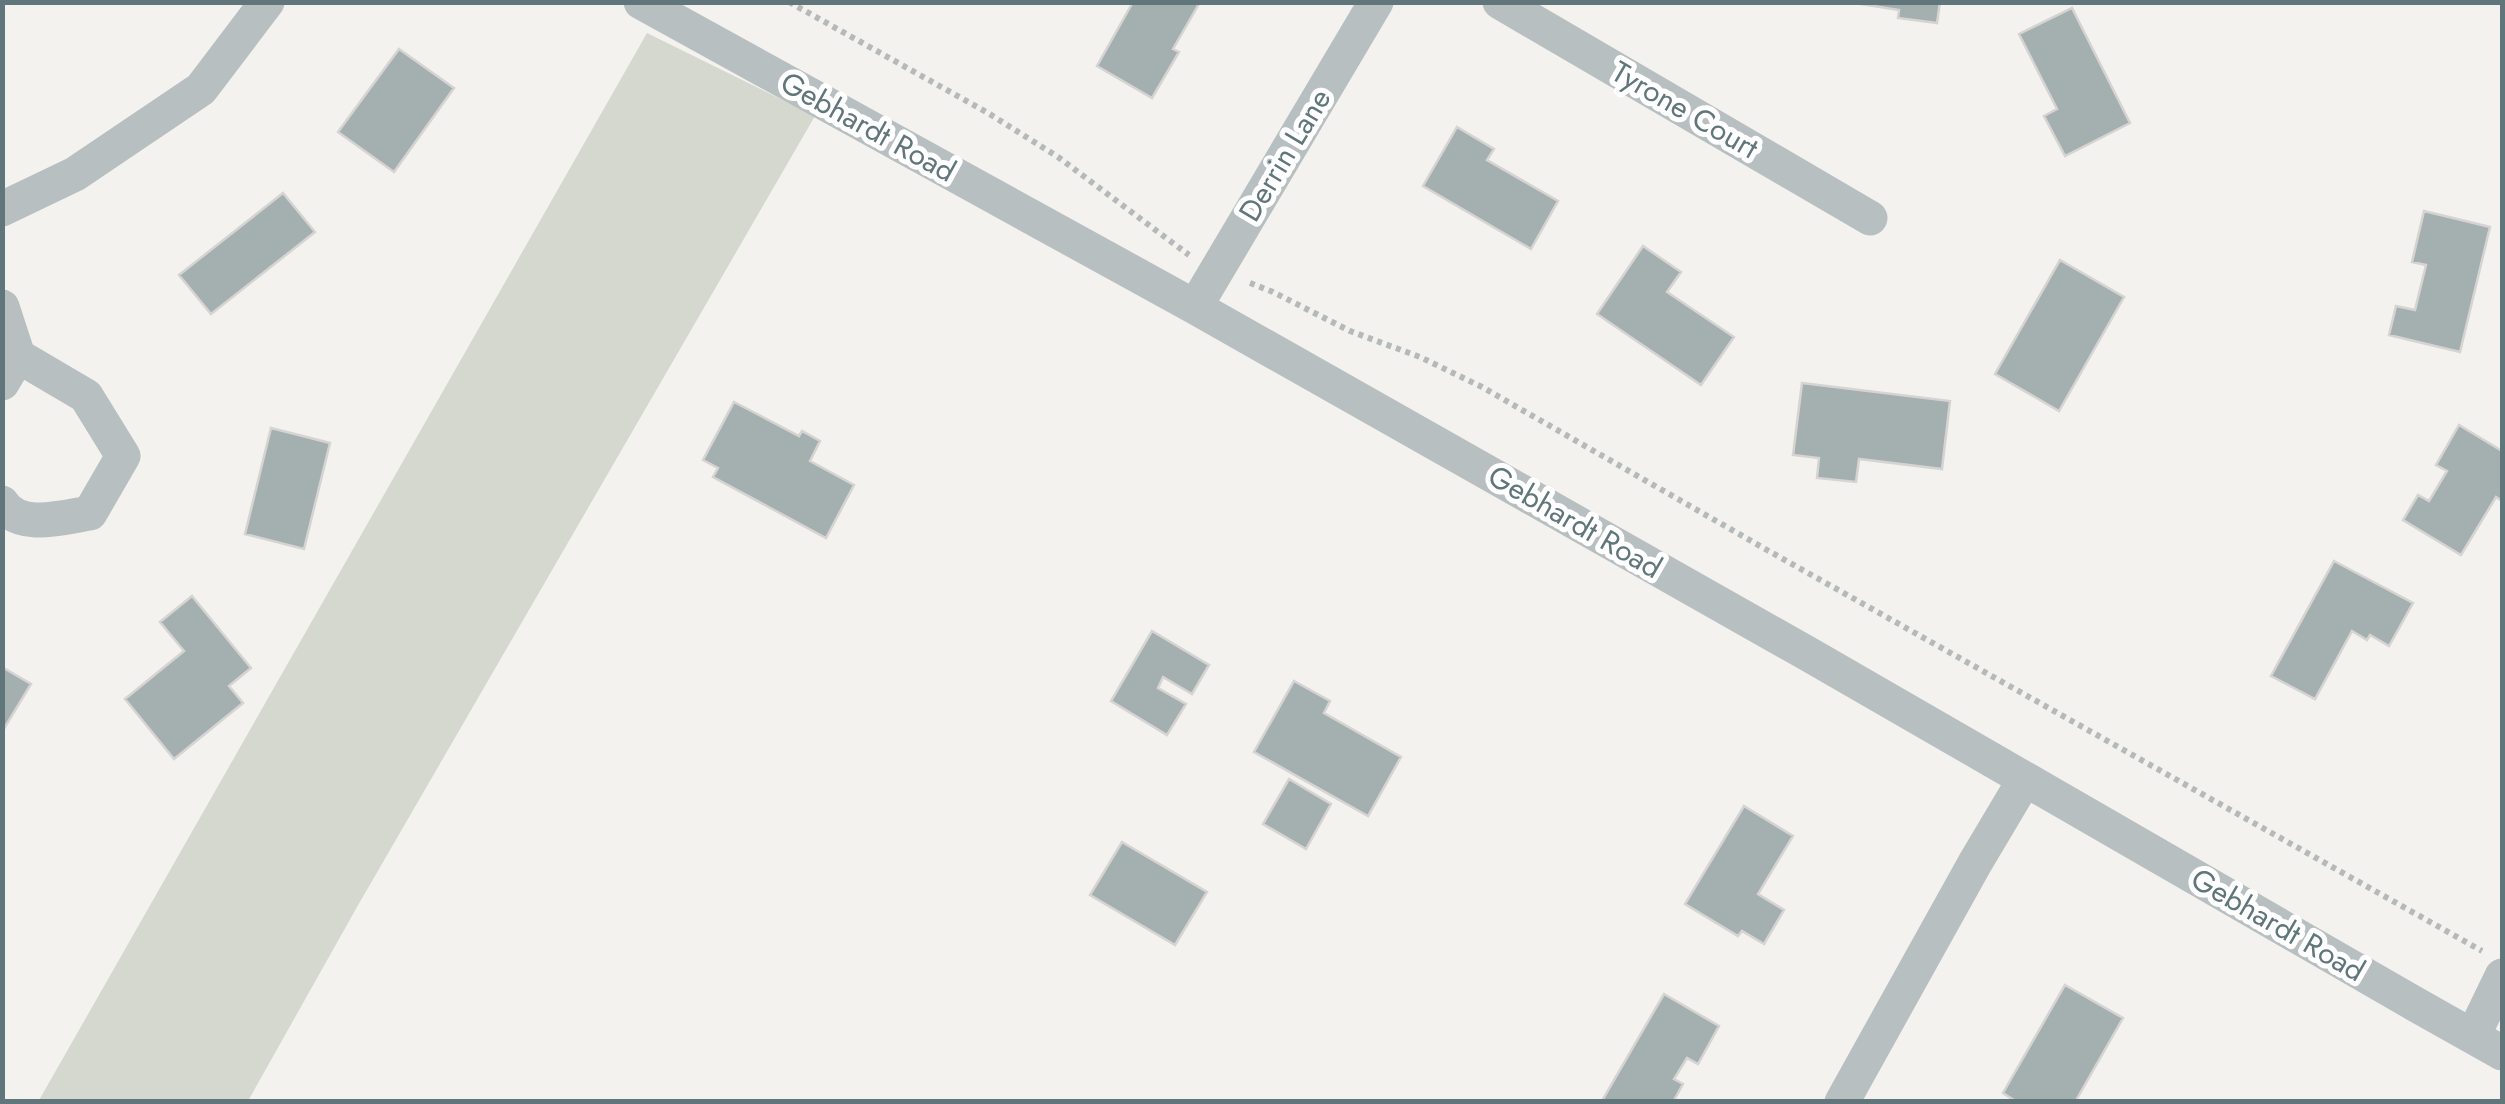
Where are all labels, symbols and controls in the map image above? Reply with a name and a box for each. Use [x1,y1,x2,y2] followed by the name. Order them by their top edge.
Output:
[1604,50,1767,169] street label: Tyrone Court
[773,61,964,192] street label: Gebhardt Road
[1228,80,1341,229] street label: Derrin Lane
[1480,454,1670,589] street label: Gebhardt Road
[2183,857,2373,992] street label: Gebhardt Road

